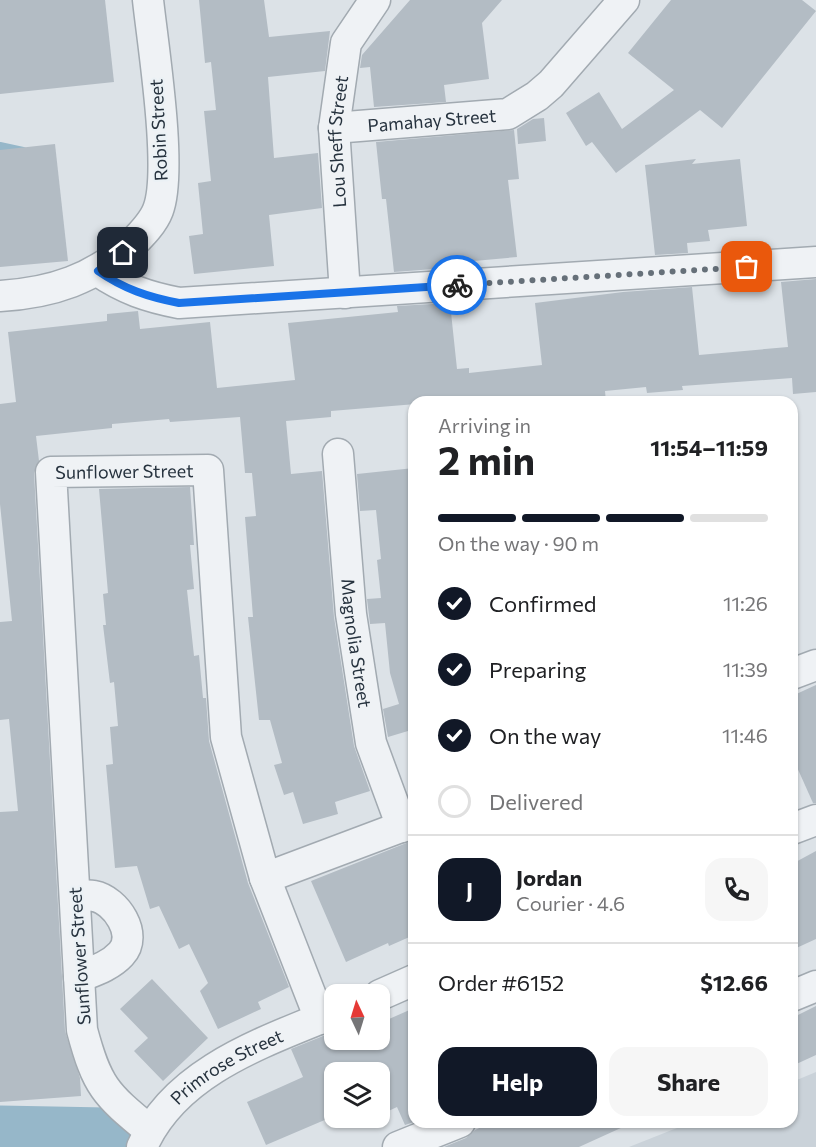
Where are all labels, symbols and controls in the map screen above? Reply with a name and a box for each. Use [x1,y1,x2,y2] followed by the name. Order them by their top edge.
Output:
[323,74,352,208] street label: Lou Sheff Street
[144,78,172,182] street label: Robin Street
[366,104,497,136] street label: Pamahay Street
[97,227,148,278] pin
[106,236,139,269] icon: home
[721,241,772,292] pin
[730,250,763,283] icon: bag
[427,255,487,315] courier
[441,269,474,302] icon: bike
[438,413,531,437] text: Arriving in
[650,434,768,461] text: 11:54–11:59
[438,435,535,483] text: 2 min
[55,459,194,483] street label: Sunflower Street
[438,531,599,555] text: On the way · 90 m
[337,578,376,709] street label: Magnolia Street
[438,587,471,620] icon: check
[489,590,596,617] text: Confirmed
[723,591,768,615] text: 11:26
[438,653,471,686] icon: check
[489,656,586,683] text: Preparing
[723,657,768,681] text: 11:39
[438,719,471,752] icon: check
[489,722,601,749] text: On the way
[722,723,768,747] text: 11:46
[489,788,583,815] text: Delivered
[705,858,768,921] button: phone
[516,864,582,891] text: Jordan
[466,876,473,903] text: J
[63,886,95,1026] street label: Sunflower Street
[516,891,625,915] text: Courier · 4.6
[438,969,564,996] text: Order #6152
[700,969,768,996] text: $12.66
[324,984,390,1050] north arrow
[324,984,390,1128] map controls
[165,1024,286,1109] street label: Primrose Street
[438,1047,597,1116] button: Help
[609,1047,768,1116] button: Share
[324,1062,390,1128] button: layers

